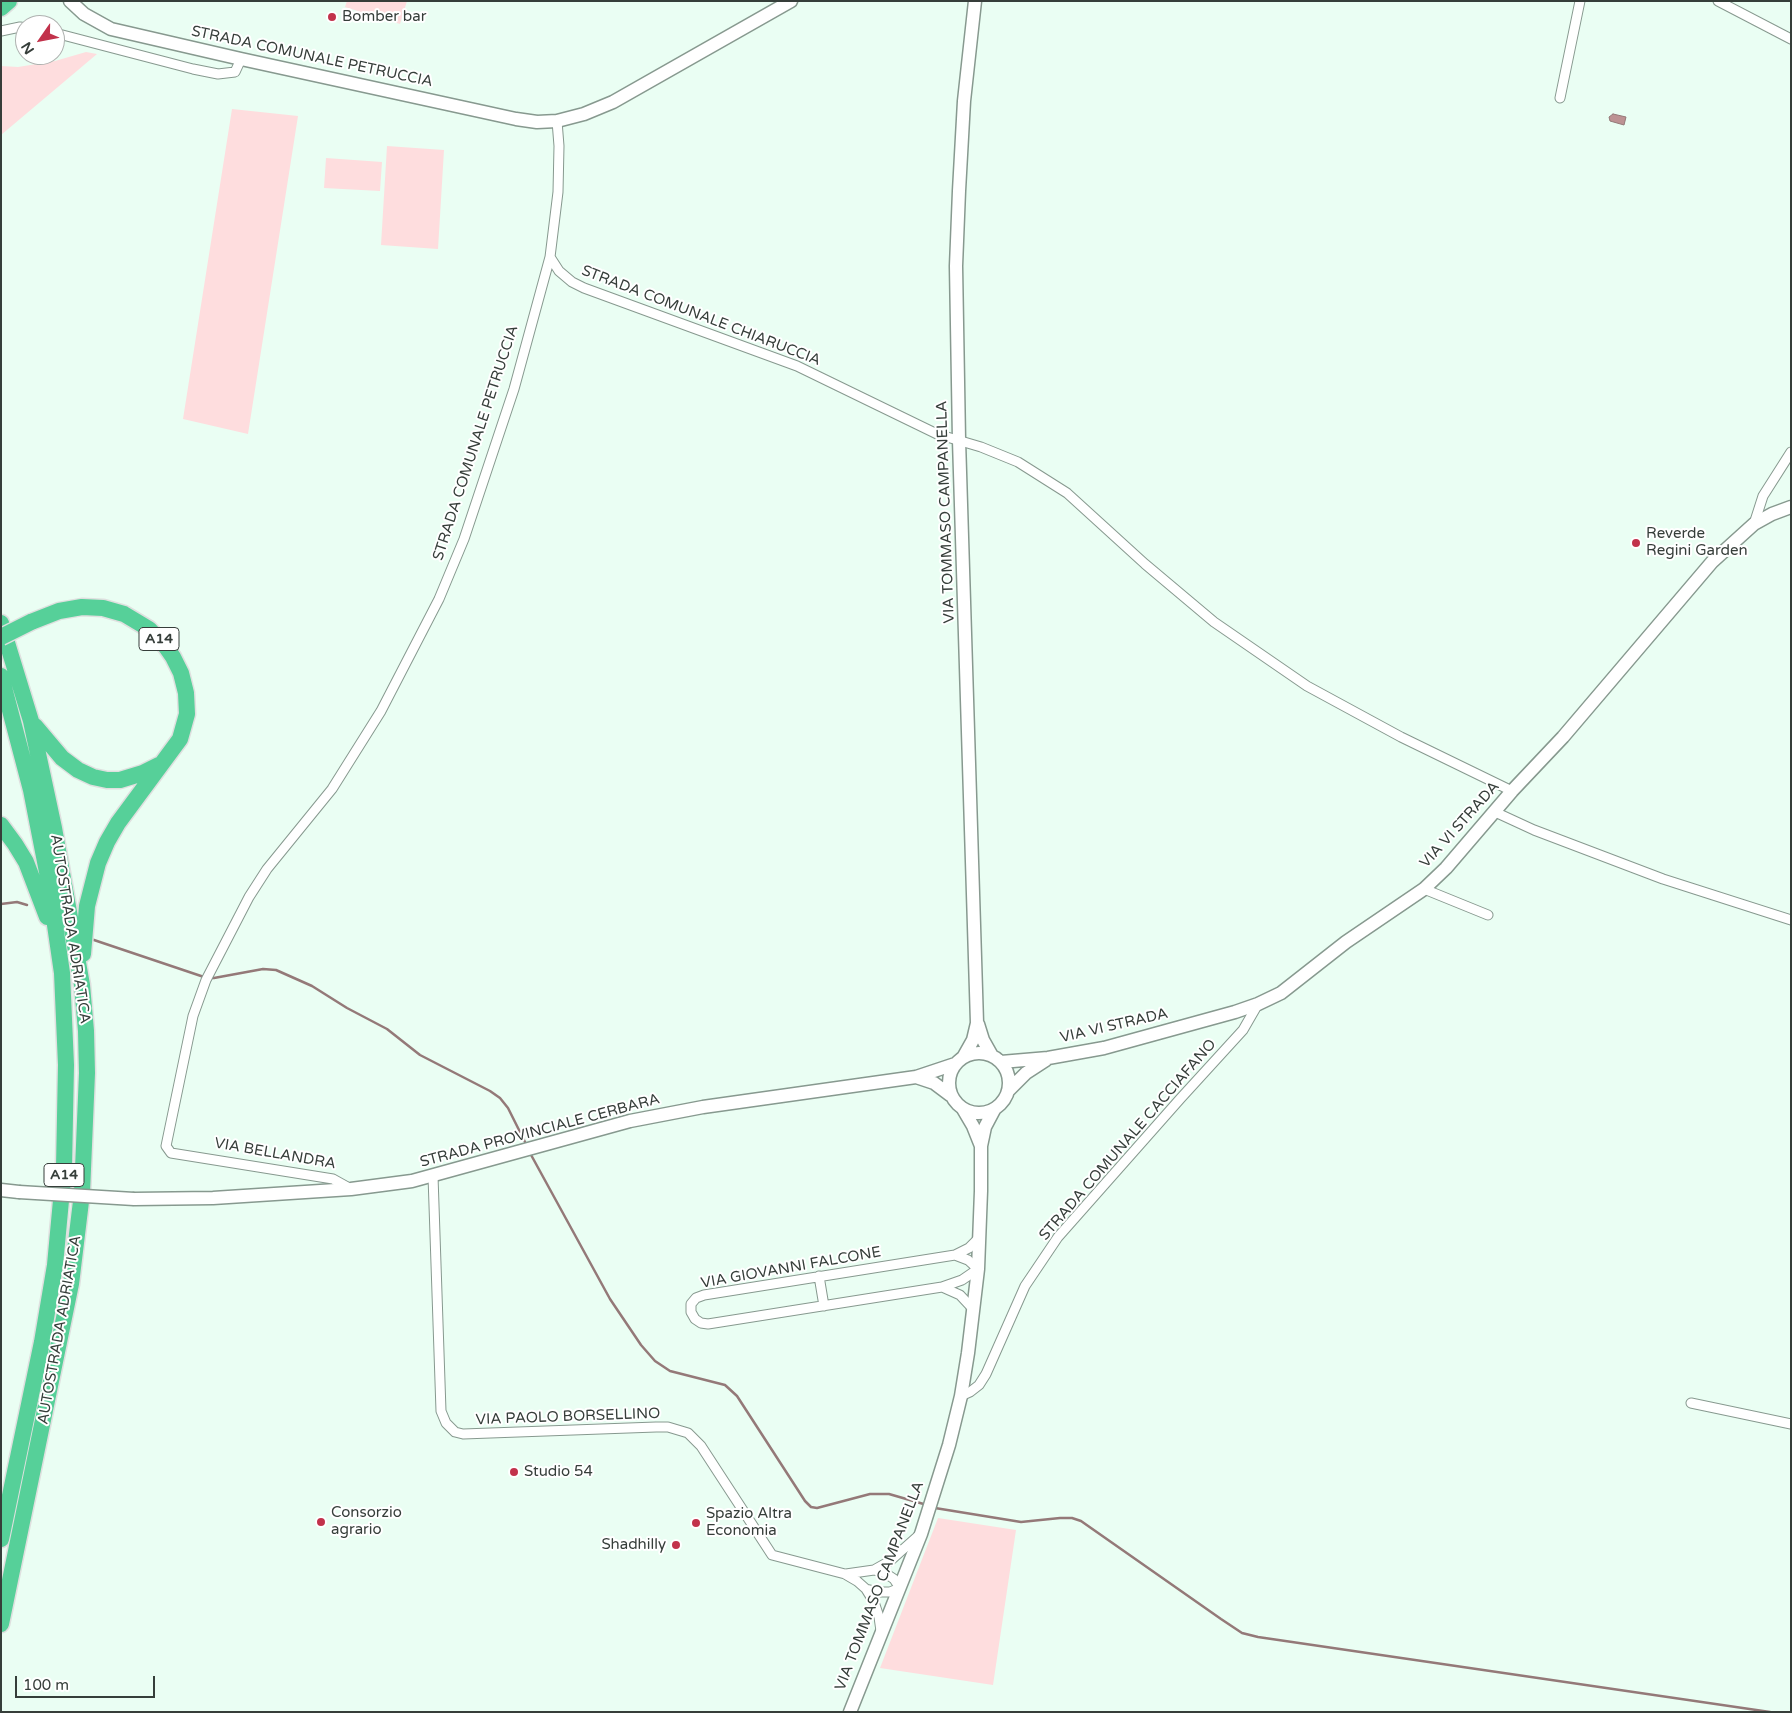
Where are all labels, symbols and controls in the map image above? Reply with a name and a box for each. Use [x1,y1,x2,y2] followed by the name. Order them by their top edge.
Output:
[342,8,426,26] place label: Bomber bar
[326,11,338,23] marker: Bomber bar
[15,15,65,65] north arrow
[190,23,434,91] street label: STRADA COMUNALE PETRUCCIA
[18,39,38,57] text: N
[579,262,823,370] street label: STRADA COMUNALE CHIARUCCIA
[429,323,523,563] street label: STRADA COMUNALE PETRUCCIA
[933,400,959,624] street label: VIA TOMMASO CAMPANELLA
[1646,525,1748,560] place label: Reverde Regini Garden
[1630,537,1642,549] marker: Reverde Regini Garden
[139,628,179,650] road number: A14
[1416,778,1504,872] street label: VIA VI STRADA
[46,833,94,1025] street label: AUTOSTRADA ADRIATICA
[1058,1005,1170,1047] street label: VIA VI STRADA
[1036,1036,1220,1244] street label: STRADA COMUNALE CACCIAFANO
[418,1090,662,1172] street label: STRADA PROVINCIALE CERBARA
[213,1134,337,1174] street label: VIA BELLANDRA
[44,1164,84,1186] road number: A14
[34,1234,86,1426] street label: AUTOSTRADA ADRIATICA
[699,1243,883,1293] street label: VIA GIOVANNI FALCONE
[475,1405,661,1429] street label: VIA PAOLO BORSELLINO
[524,1463,593,1481] place label: Studio 54
[508,1466,520,1478] marker: Studio 54
[832,1479,928,1693] street label: VIA TOMMASO CAMPANELLA
[331,1504,402,1539] place label: Consorzio agrario
[706,1505,792,1540] place label: Spazio Altra Economia
[315,1516,327,1528] marker: Consorzio agrario
[690,1517,702,1529] marker: Spazio Altra Economia
[601,1536,666,1554] place label: Shadhilly
[670,1539,682,1551] marker: Shadhilly
[18,1666,158,1698] scale bar
[23,1676,69,1694] text: 100 m

